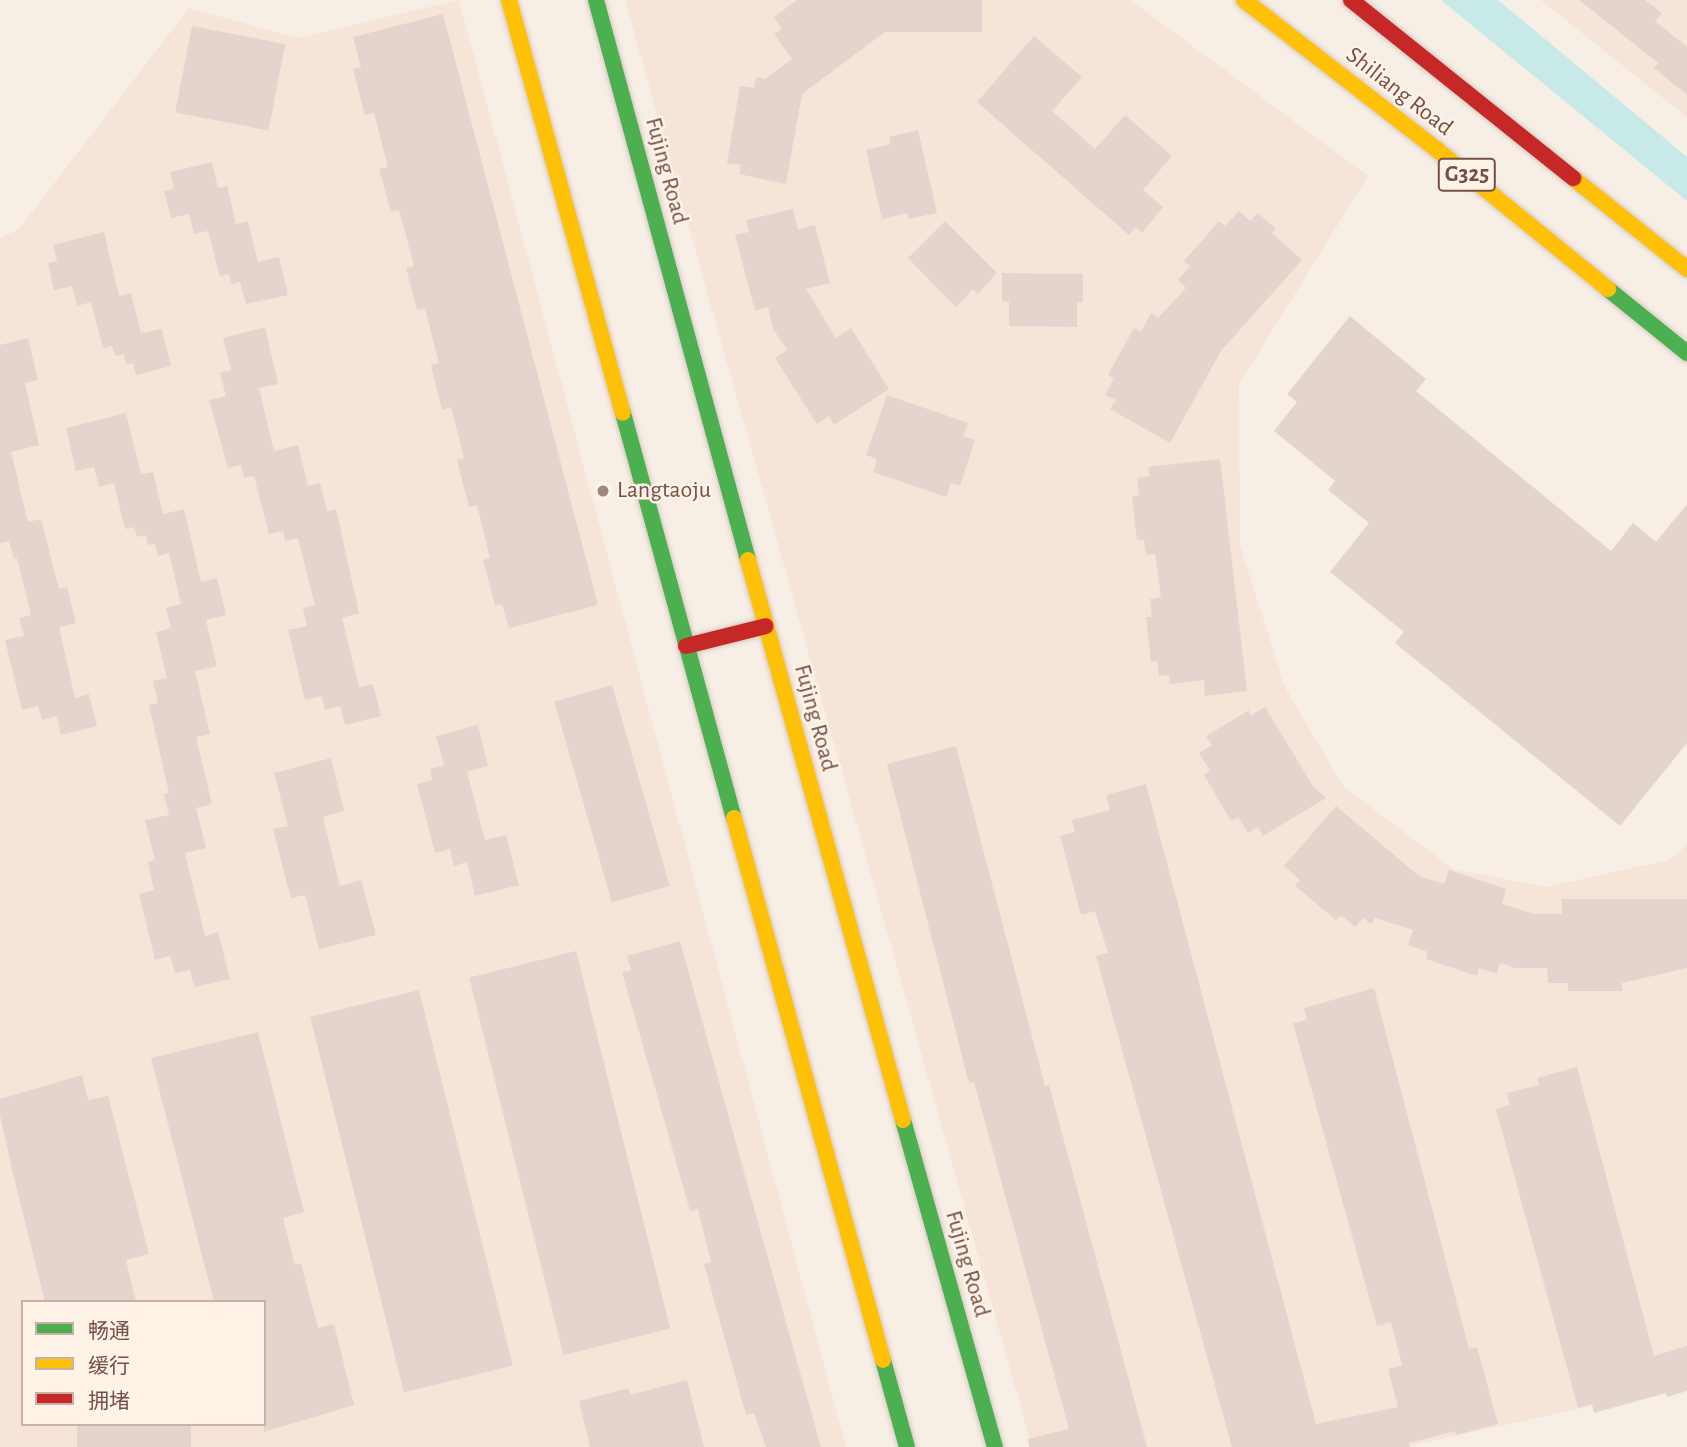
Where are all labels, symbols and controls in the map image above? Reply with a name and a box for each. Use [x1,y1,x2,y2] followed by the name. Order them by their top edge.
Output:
[1340,41,1458,143] street label: Shiliang Road
[638,114,694,228] street label: Fujing Road
[1437,156,1497,194] road number: G325
[617,477,711,505] place label: Langtaoju
[595,483,611,499] marker: Langtaoju
[787,661,843,775] street label: Fujing Road
[938,1207,996,1321] street label: Fujing Road
[21,1300,266,1426] legend
[88,1321,130,1342] text: 畅通
[88,1356,130,1377] text: 缓行
[88,1391,130,1412] text: 拥堵

